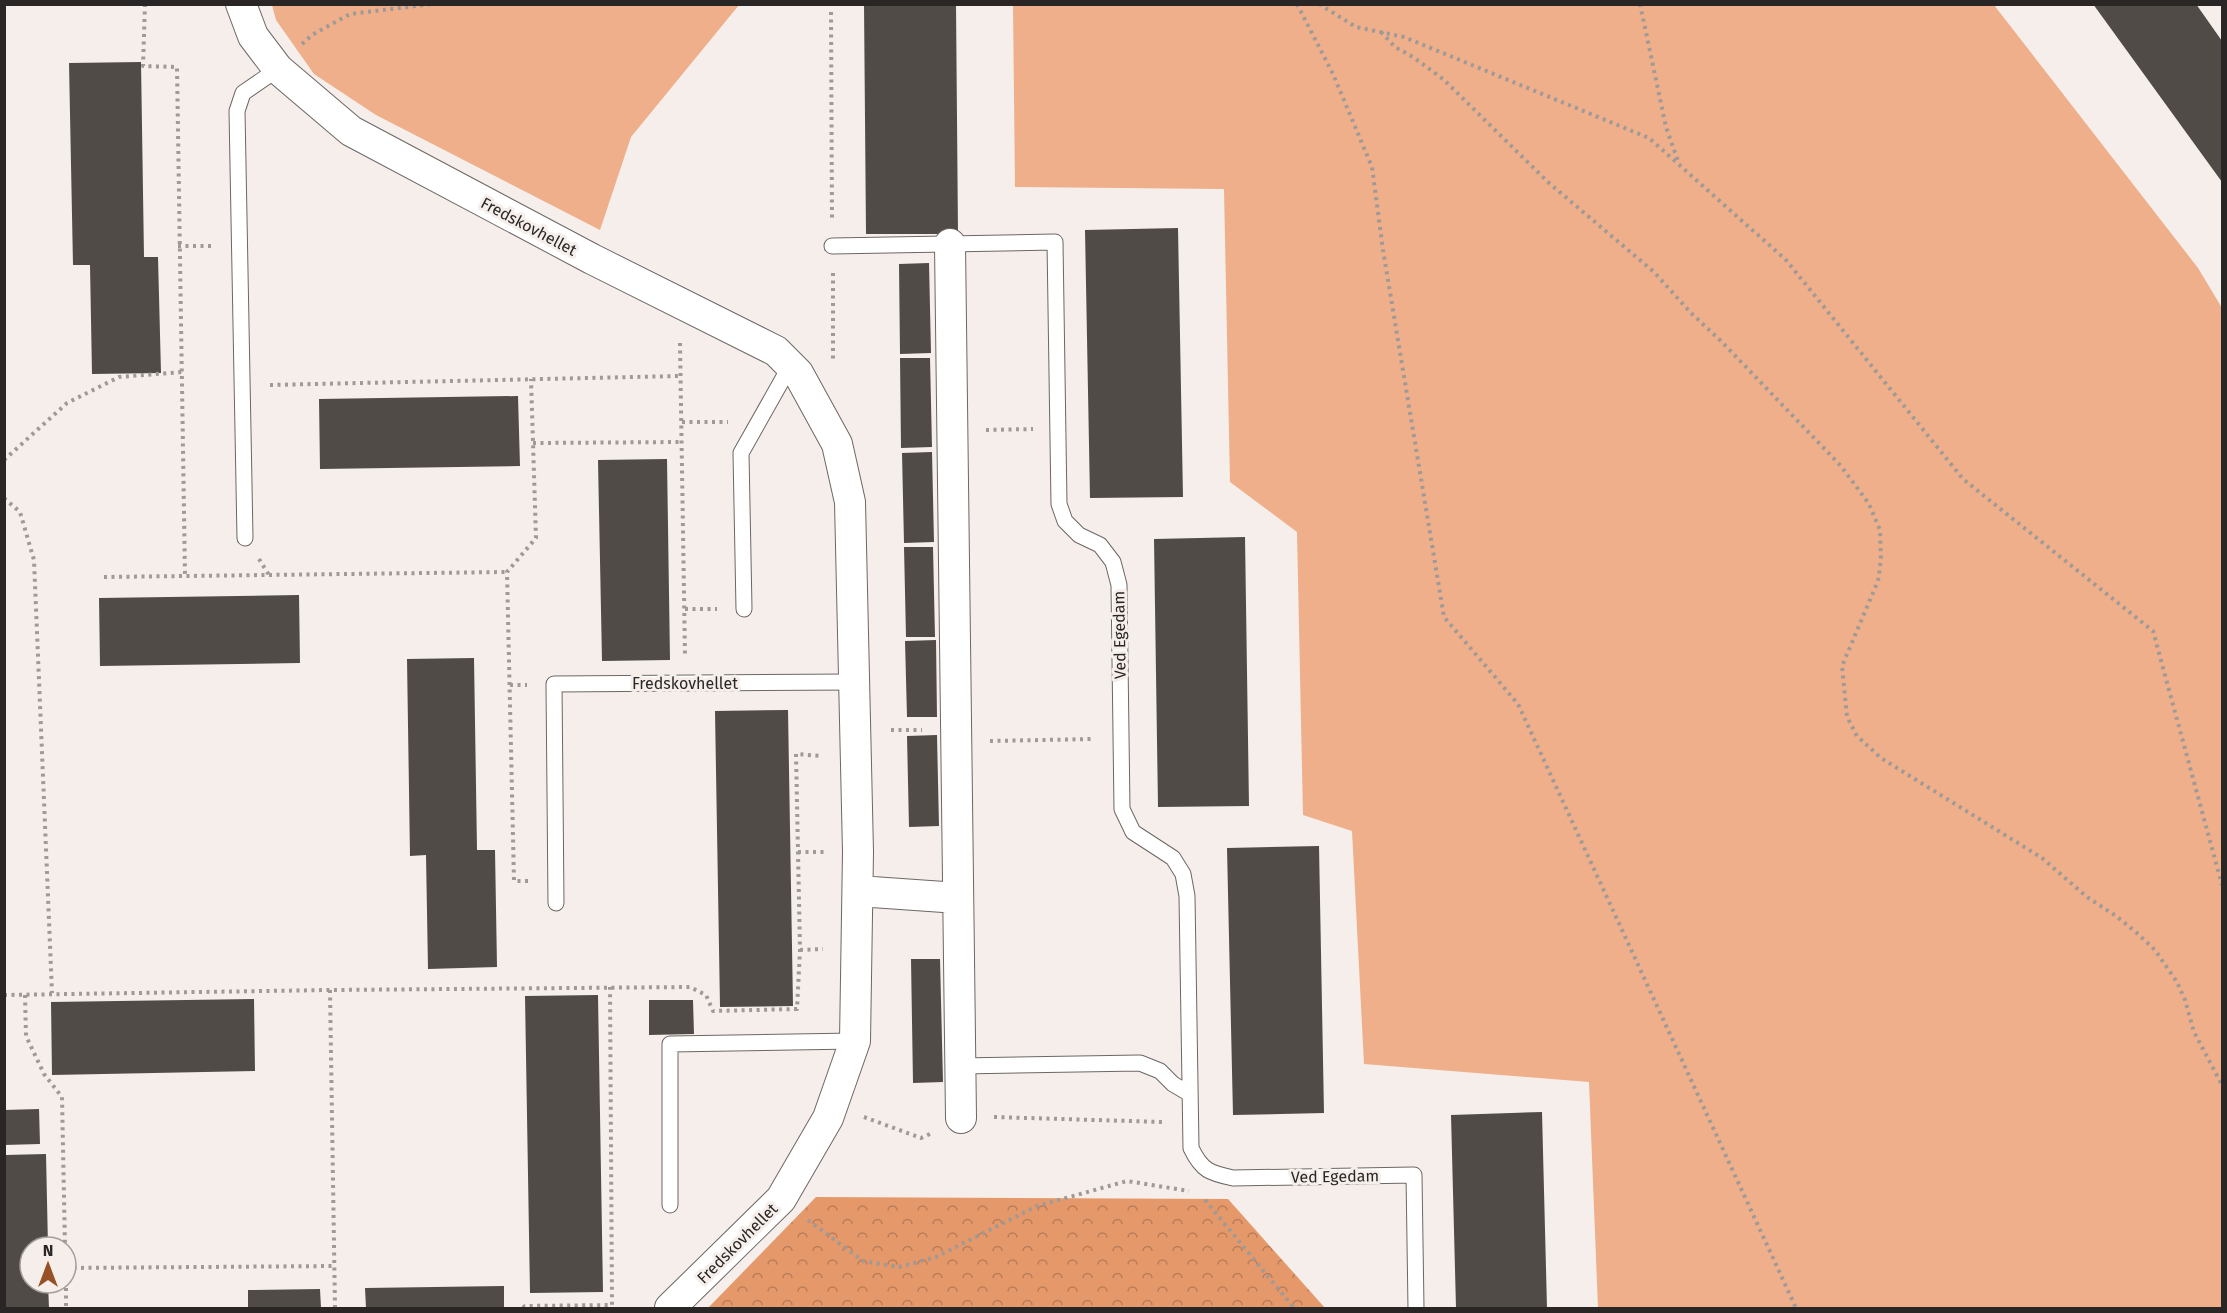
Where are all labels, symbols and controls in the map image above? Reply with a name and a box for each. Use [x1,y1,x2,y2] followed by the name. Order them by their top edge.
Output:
[478,193,580,260] street label: Fredskovhellet
[1109,591,1130,679] street label: Ved Egedam
[632,674,738,693] street label: Fredskovhellet
[1291,1166,1379,1187] street label: Ved Egedam
[693,1199,782,1287] street label: Fredskovhellet
[18,1235,78,1295] north arrow
[43,1241,53,1260] text: N

